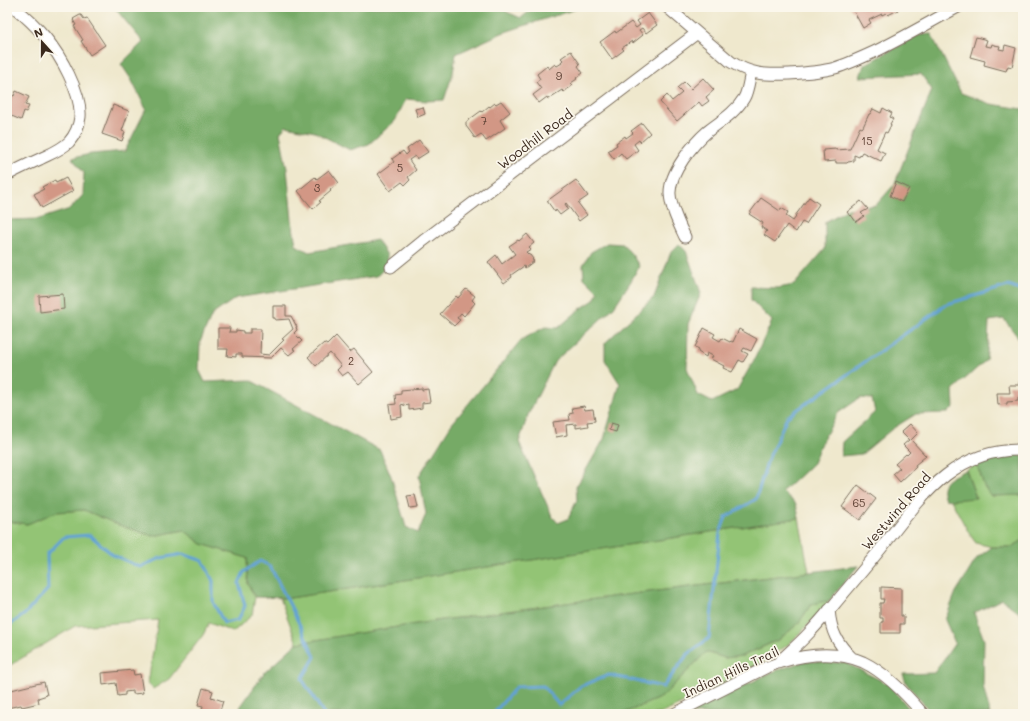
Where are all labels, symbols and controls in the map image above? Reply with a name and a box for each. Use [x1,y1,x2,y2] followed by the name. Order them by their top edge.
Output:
[22,22,62,62] north arrow
[32,24,45,41] text: N
[556,68,563,83] house number: 9
[494,105,576,172] street label: Woodhill Road
[481,113,487,128] house number: 7
[861,133,873,148] house number: 15
[397,160,403,175] house number: 5
[314,180,321,195] house number: 3
[348,353,354,368] house number: 2
[857,468,934,553] street label: Westwind Road
[852,495,866,510] house number: 65
[680,642,781,701] street label: Indian Hills Trail

